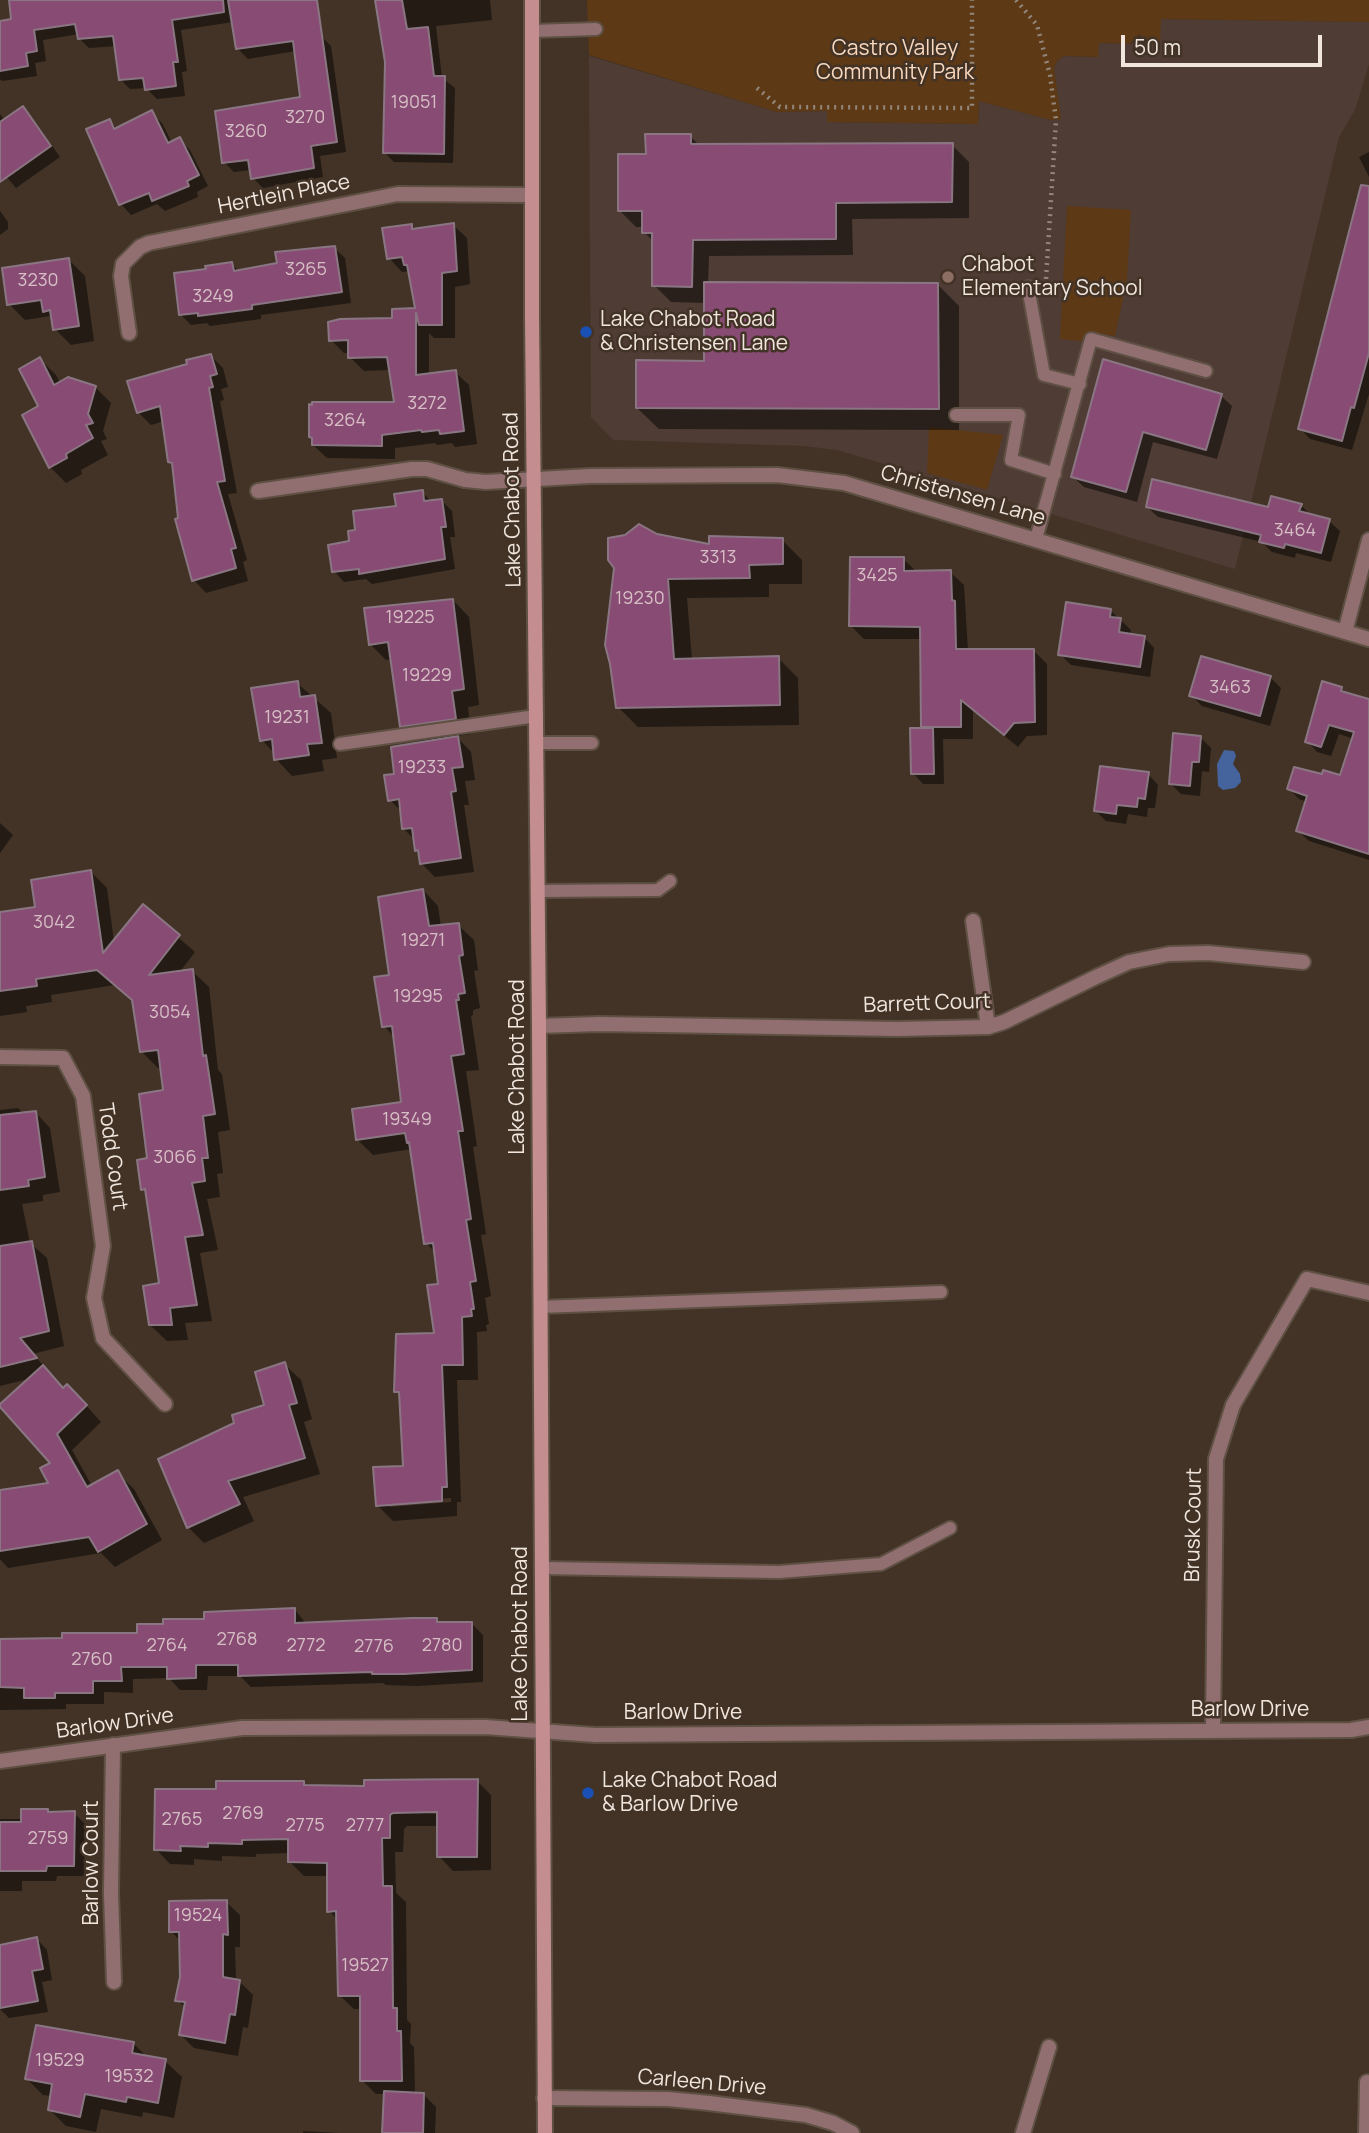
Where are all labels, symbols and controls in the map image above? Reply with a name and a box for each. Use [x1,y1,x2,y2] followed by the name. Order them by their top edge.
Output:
[1124,21,1325,65] scale bar
[1134,33,1181,61] text: 50 m
[816,36,974,86] park label: Castro Valley Community Park
[391,92,437,114] house number: 19051
[285,107,325,129] house number: 3270
[225,121,267,143] house number: 3260
[216,170,352,220] street label: Hertlein Place
[962,252,1143,302] place label: Chabot Elementary School
[285,259,327,281] house number: 3265
[940,269,956,285] marker: Chabot Elementary School
[17,270,59,292] house number: 3230
[192,286,234,308] house number: 3249
[600,307,788,357] place label: Lake Chabot Road & Christensen Lane
[578,324,594,340] marker: Lake Chabot Road & Christensen Lane
[407,393,447,415] house number: 3272
[324,410,366,432] house number: 3264
[499,412,527,588] street label: Lake Chabot Road
[878,460,1048,532] street label: Christensen Lane
[1274,520,1316,542] house number: 3464
[700,547,736,569] house number: 3313
[856,565,898,587] house number: 3425
[615,588,665,610] house number: 19230
[385,607,435,629] house number: 19225
[402,665,452,687] house number: 19229
[1209,677,1251,699] house number: 3463
[264,707,310,729] house number: 19231
[398,757,446,779] house number: 19233
[33,912,75,934] house number: 3042
[401,930,445,952] house number: 19271
[505,979,531,1155] street label: Lake Chabot Road
[393,986,443,1008] house number: 19295
[863,989,991,1019] street label: Barrett Court
[149,1002,191,1024] house number: 3054
[92,1102,132,1212] street label: Todd Court
[382,1109,432,1131] house number: 19349
[153,1147,197,1169] house number: 3066
[1180,1468,1208,1582] street label: Brusk Court
[508,1546,534,1722] street label: Lake Chabot Road
[217,1629,257,1651] house number: 2768
[146,1635,188,1657] house number: 2764
[286,1635,326,1657] house number: 2772
[422,1635,462,1657] house number: 2780
[354,1636,394,1658] house number: 2776
[71,1649,113,1671] house number: 2760
[1191,1697,1309,1723] street label: Barlow Drive
[624,1700,742,1726] street label: Barlow Drive
[55,1703,175,1745] street label: Barlow Drive
[602,1768,777,1818] place label: Lake Chabot Road & Barlow Drive
[580,1785,596,1801] marker: Lake Chabot Road & Barlow Drive
[79,1800,105,1926] street label: Barlow Court
[222,1803,264,1825] house number: 2769
[162,1809,202,1831] house number: 2765
[285,1815,325,1837] house number: 2775
[346,1815,384,1837] house number: 2777
[28,1828,68,1850] house number: 2759
[174,1905,222,1927] house number: 19524
[341,1955,389,1977] house number: 19527
[35,2050,85,2072] house number: 19529
[637,2065,767,2101] street label: Carleen Drive
[105,2066,153,2088] house number: 19532

